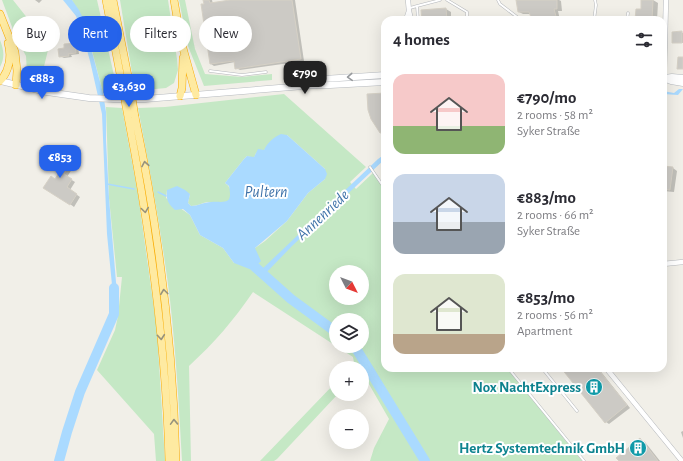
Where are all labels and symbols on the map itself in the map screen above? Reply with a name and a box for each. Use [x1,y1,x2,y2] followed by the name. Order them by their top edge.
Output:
[281,61,329,95] pin: €790
[18,66,66,100] pin: €883
[347,73,353,82] one-way arrow
[96,74,162,108] pin: €3,630
[36,145,84,179] pin: €853
[141,161,149,167] one-way arrow
[244,184,288,200] water label: Pultern
[293,187,352,243] water label: Annenriede
[140,207,149,213] one-way arrow
[329,265,369,305] north arrow
[160,289,169,296] one-way arrow
[156,334,165,340] one-way arrow
[584,377,604,397] building icon: Nox NachtExpress
[473,380,581,395] place label: Nox NachtExpress
[170,419,179,425] one-way arrow
[628,438,648,458] building icon: Hertz Systemtechnik GmbH
[459,441,625,456] place label: Hertz Systemtechnik GmbH

